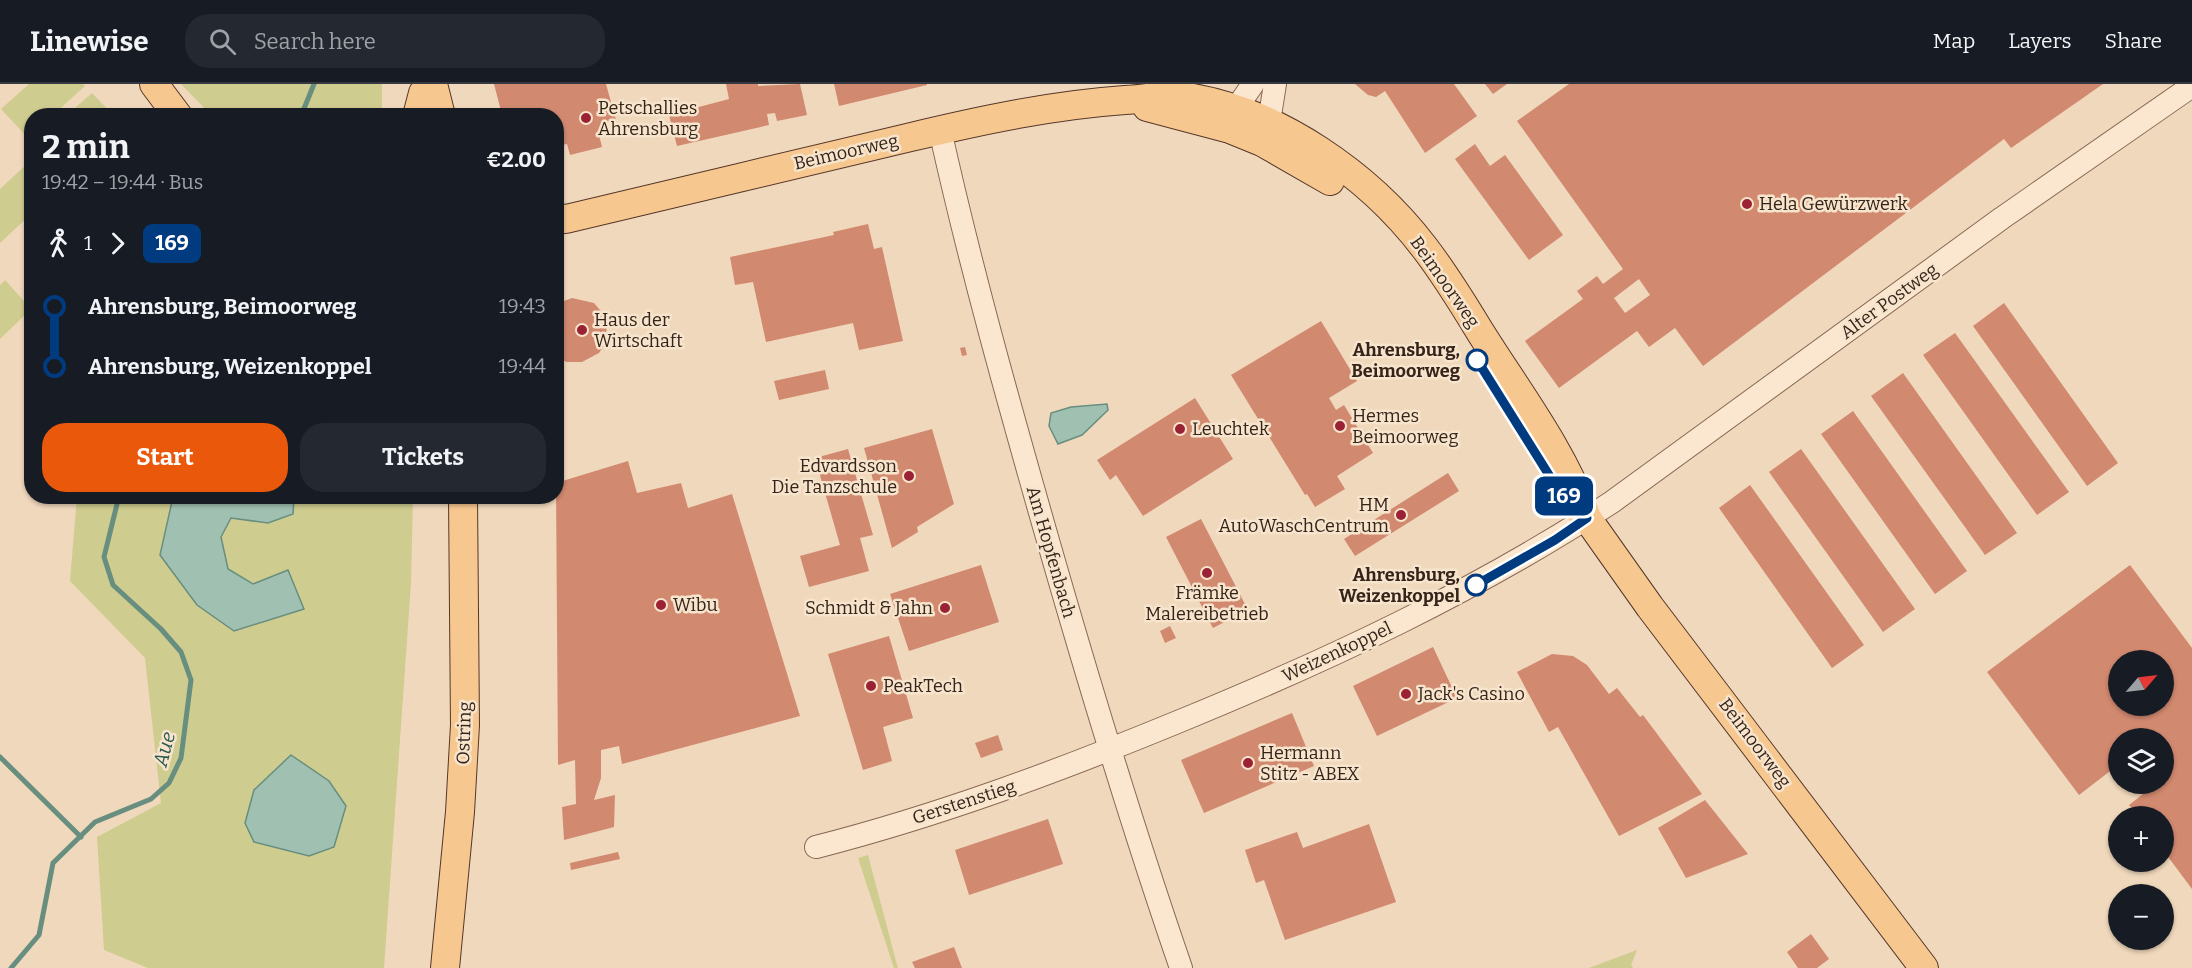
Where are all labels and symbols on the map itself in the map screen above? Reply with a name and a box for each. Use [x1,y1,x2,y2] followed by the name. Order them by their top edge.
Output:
[598,97,698,140] place label: Petschallies Ahrensburg
[579,111,593,125] marker: Petschallies Ahrensburg
[792,129,900,175] street label: Beimoorweg
[1759,193,1908,215] place label: Hela Gewürzwerk
[1740,197,1754,211] marker: Hela Gewürzwerk
[1405,232,1485,332] street label: Beimoorweg
[1836,258,1942,344] street label: Alter Postweg
[594,309,683,352] place label: Haus der Wirtschaft
[575,323,589,337] marker: Haus der Wirtschaft
[1351,339,1461,382] place label: Ahrensburg, Beimoorweg
[1466,349,1488,371] marker: Ahrensburg, Beimoorweg
[1352,405,1459,448] place label: Hermes Beimoorweg
[1192,418,1270,440] place label: Leuchtek
[1333,419,1347,433] marker: Hermes Beimoorweg
[1173,422,1187,436] marker: Leuchtek
[771,455,898,498] place label: Edvardsson Die Tanzschule
[902,469,916,483] marker: Edvardsson Die Tanzschule
[1530,476,1598,516] line badge: 169
[1022,484,1080,620] street label: Am Hopfenbach
[1218,494,1389,537] place label: HM AutoWaschCentrum
[1394,508,1408,522] marker: HM AutoWaschCentrum
[1339,564,1460,607] place label: Ahrensburg, Weizenkoppel
[1200,566,1214,580] marker: Främke Malereibetrieb
[1465,574,1487,596] marker: Ahrensburg, Weizenkoppel
[1145,582,1269,625] place label: Främke Malereibetrieb
[673,594,718,616] place label: Wibu
[805,597,934,619] place label: Schmidt & Jahn
[654,598,668,612] marker: Wibu
[938,601,952,615] marker: Schmidt & Jahn
[1279,617,1395,687] street label: Weizenkoppel
[2108,650,2174,716] north arrow
[883,675,963,697] place label: PeakTech
[864,679,878,693] marker: PeakTech
[1417,683,1525,705] place label: Jack's Casino
[1399,687,1413,701] marker: Jack's Casino
[1714,694,1796,792] street label: Beimoorweg
[452,701,476,765] street label: Ostring
[148,729,180,770] water label: Aue
[1260,742,1360,785] place label: Hermann Stitz - ABEX
[1241,756,1255,770] marker: Hermann Stitz - ABEX
[910,775,1018,829] street label: Gerstenstieg

